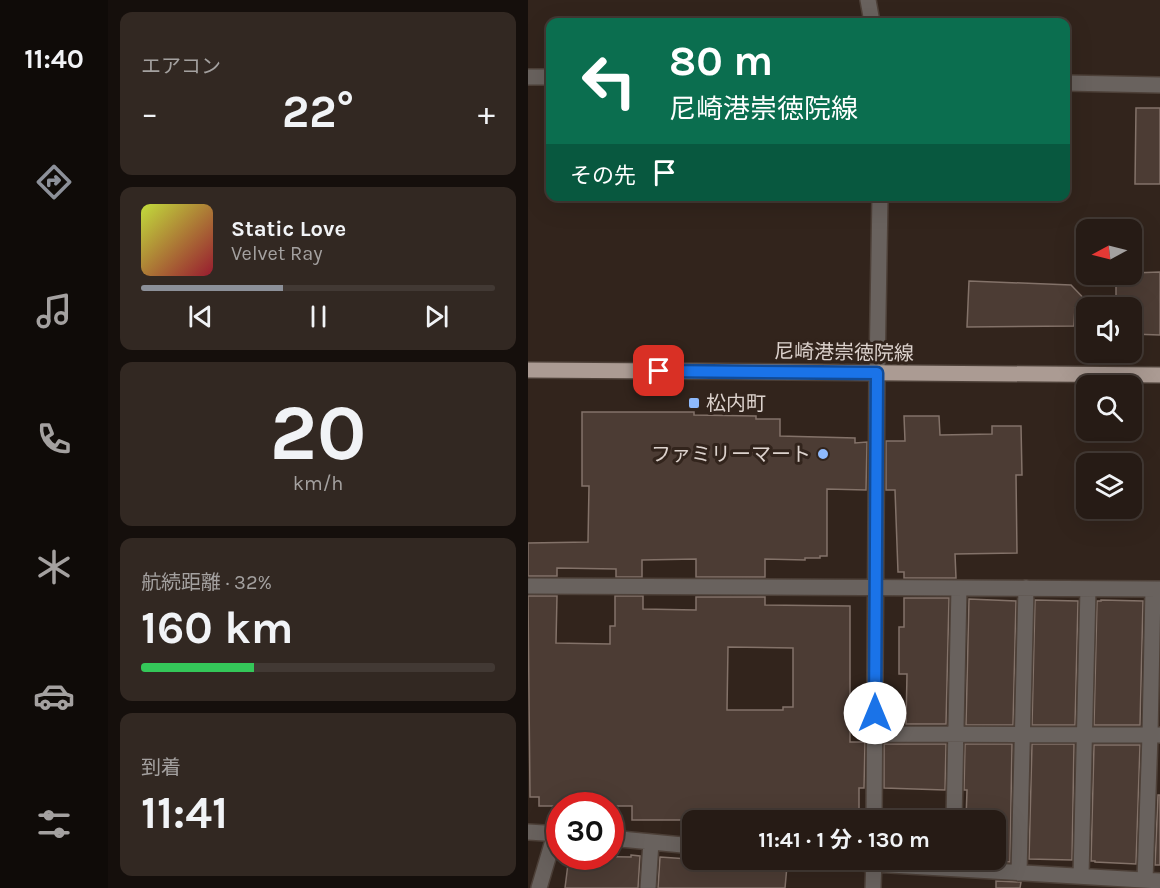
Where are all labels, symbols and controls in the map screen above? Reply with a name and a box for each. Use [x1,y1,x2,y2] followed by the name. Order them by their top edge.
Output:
[669,36,773,86] text: 80 m
[570,42,648,120] icon: left
[24,43,84,75] text: 11:40
[141,55,221,78] text: エアコン
[282,86,354,138] text: 22°
[669,93,858,125] text: 尼崎港崇徳院線
[141,94,158,132] text: −
[478,94,495,132] text: +
[648,156,681,189] icon: arrive
[33,161,75,203] icon: directions
[570,163,636,189] text: その先
[231,216,346,242] text: Static Love
[1076,219,1142,285] north arrow
[1076,219,1142,519] map controls
[231,242,323,265] text: Velvet Ray
[33,290,75,332] icon: music
[1076,297,1142,363] button: sound
[184,300,217,333] icon: previous
[302,300,335,333] icon: pause
[420,300,453,333] icon: next
[774,340,914,365] street label: 尼崎港崇徳院線
[633,345,684,396] pin
[642,354,675,387] icon: arrive
[1076,375,1142,441] button: search
[270,387,366,479] text: 20
[706,392,766,415] place label: 松内町
[687,396,701,410] marker: 松内町
[33,418,75,460] icon: phone
[651,443,811,466] place label: ファミリーマート
[816,447,830,461] marker: ファミリーマート
[1076,453,1142,519] button: layers
[293,472,343,495] text: km/h
[33,546,75,588] icon: climate
[141,571,272,594] text: 航続距離 · 32%
[141,602,294,654] text: 160 km
[33,675,75,717] icon: car
[843,681,907,745] position arrow
[141,756,181,779] text: 到着
[141,787,228,839] text: 11:41
[546,792,624,870] speed limit sign: 30
[33,803,75,845] icon: filters
[758,827,930,853] text: 11:41 · 1 分 · 130 m

